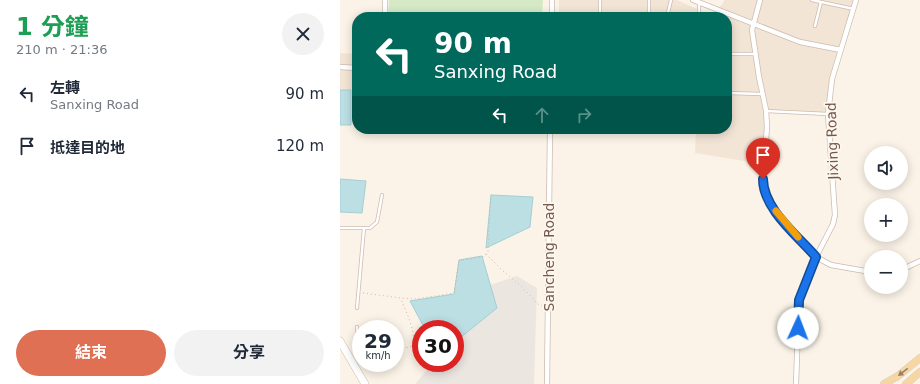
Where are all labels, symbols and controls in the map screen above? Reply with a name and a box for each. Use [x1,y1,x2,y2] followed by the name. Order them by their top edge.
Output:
[16,13,89,41] text: 1 分鐘
[282,13,324,55] button: close
[434,27,512,60] text: 90 m
[368,28,420,80] icon: left
[16,42,107,57] text: 210 m · 21:36
[434,61,557,82] text: Sanxing Road
[50,79,80,97] text: 左轉
[16,83,38,105] icon: left
[286,85,324,103] text: 90 m
[50,97,139,112] text: Sanxing Road
[823,102,841,181] street label: Jixing Road
[489,104,511,126] icon: left
[531,104,553,126] icon: ahead
[573,104,595,126] icon: right
[16,135,38,157] icon: arrive
[276,137,324,155] text: 120 m
[746,138,780,179] pin
[50,139,125,157] text: 抵達目的地
[752,144,774,166] icon: arrive
[864,146,908,294] map controls
[864,146,908,190] button: sound
[864,198,908,242] button: +
[541,203,557,311] street label: Sancheng Road
[864,250,908,294] button: −
[777,307,819,349] position arrow
[412,320,464,372] speed limit sign: 30
[364,329,392,353] text: 29
[16,330,166,376] button: 結束
[174,330,324,376] button: 分享
[365,350,391,361] text: km/h
[897,368,908,376] one-way arrow

